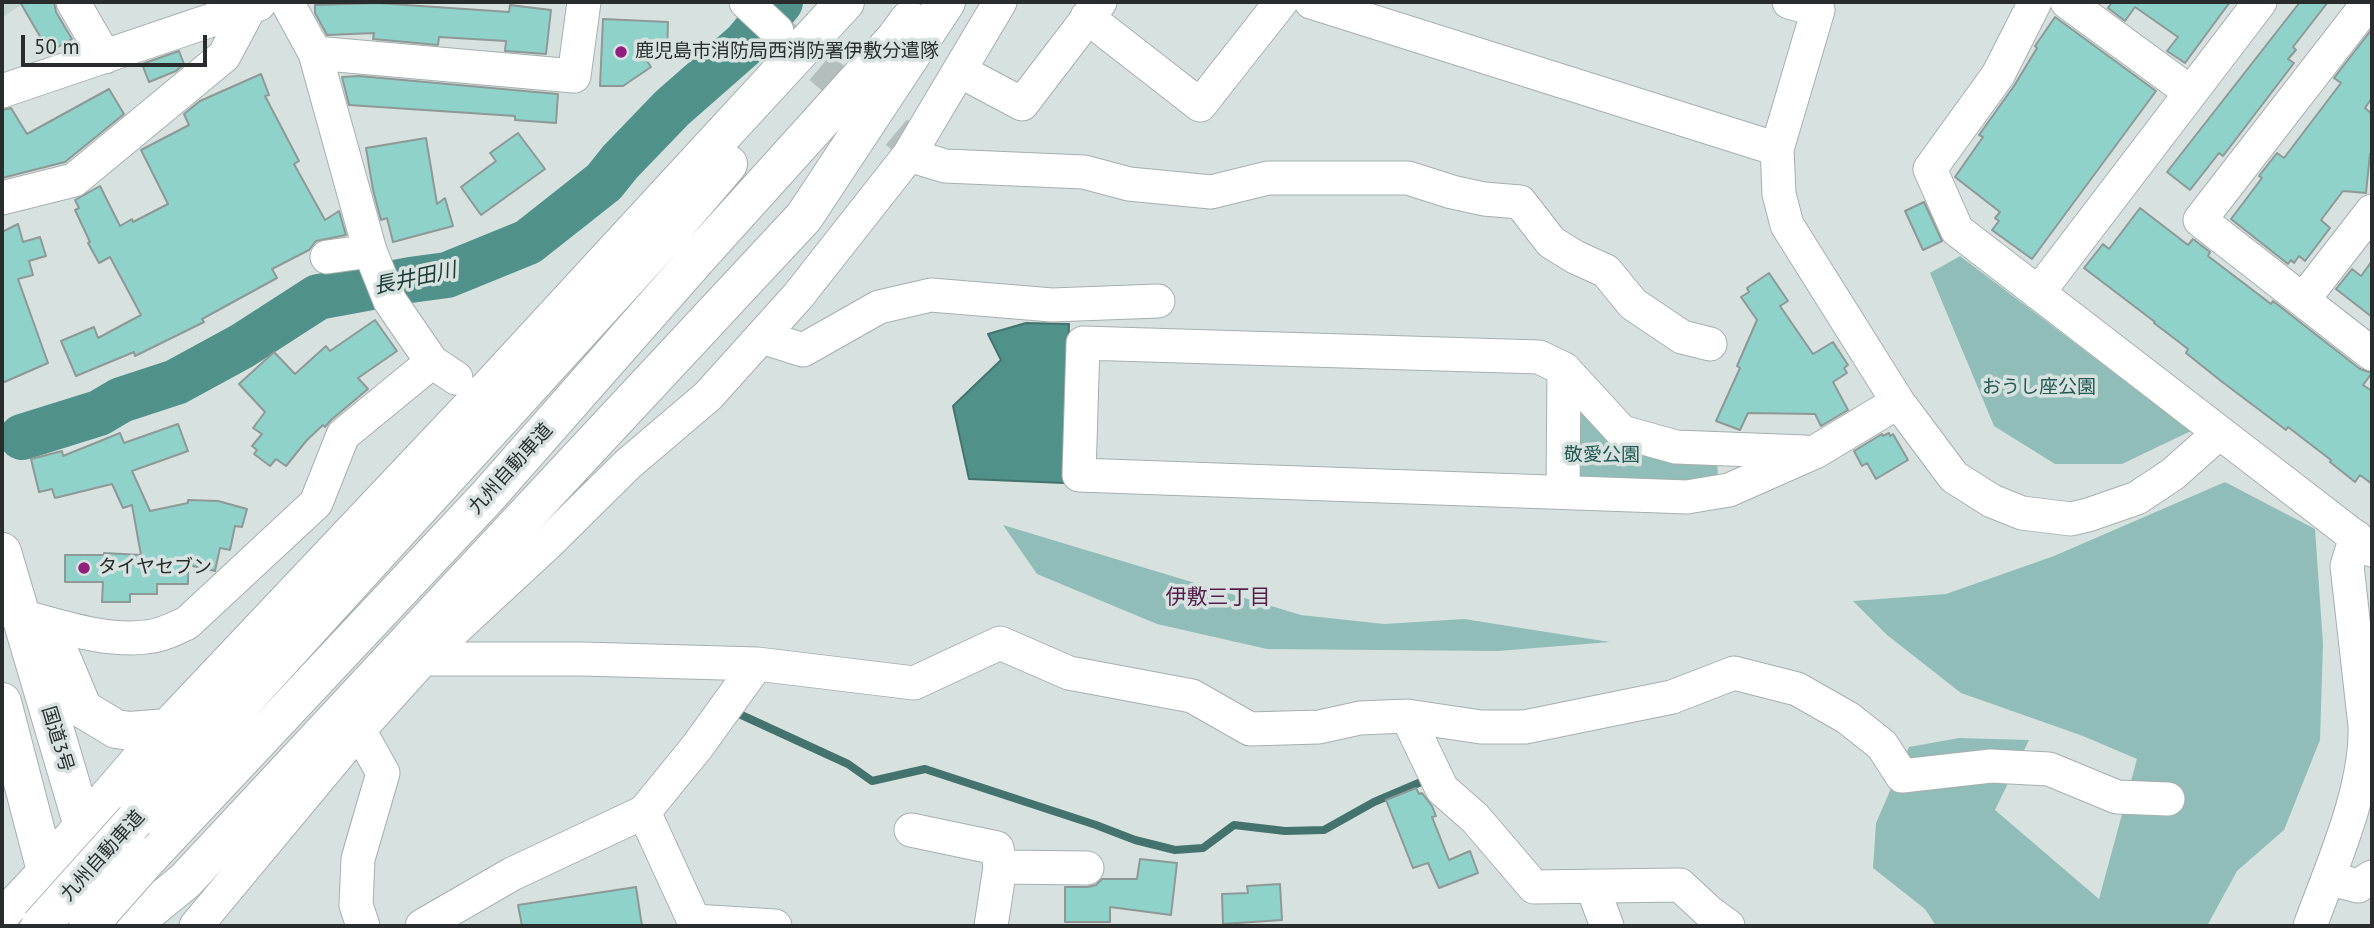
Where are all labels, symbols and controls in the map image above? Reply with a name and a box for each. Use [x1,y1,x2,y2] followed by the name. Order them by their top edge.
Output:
[24,21,210,65] scale bar
[34,33,80,60] text: 50 m
[635,41,939,63] place label: 鹿児島市消防局西消防署伊敷分遣隊
[613,44,629,60] marker: 鹿児島市消防局西消防署伊敷分遣隊
[371,258,459,300] water label: 長井田川
[1982,377,2096,399] park label: おうし座公園
[464,419,558,519] street label: 九州自動車道
[1564,445,1640,467] park label: 敬愛公園
[98,557,212,579] place label: タイヤセブン
[76,560,92,576] marker: タイヤセブン
[1166,585,1270,611] district label: 伊敷三丁目
[36,703,78,775] street label: 国道3号
[56,806,150,906] street label: 九州自動車道

